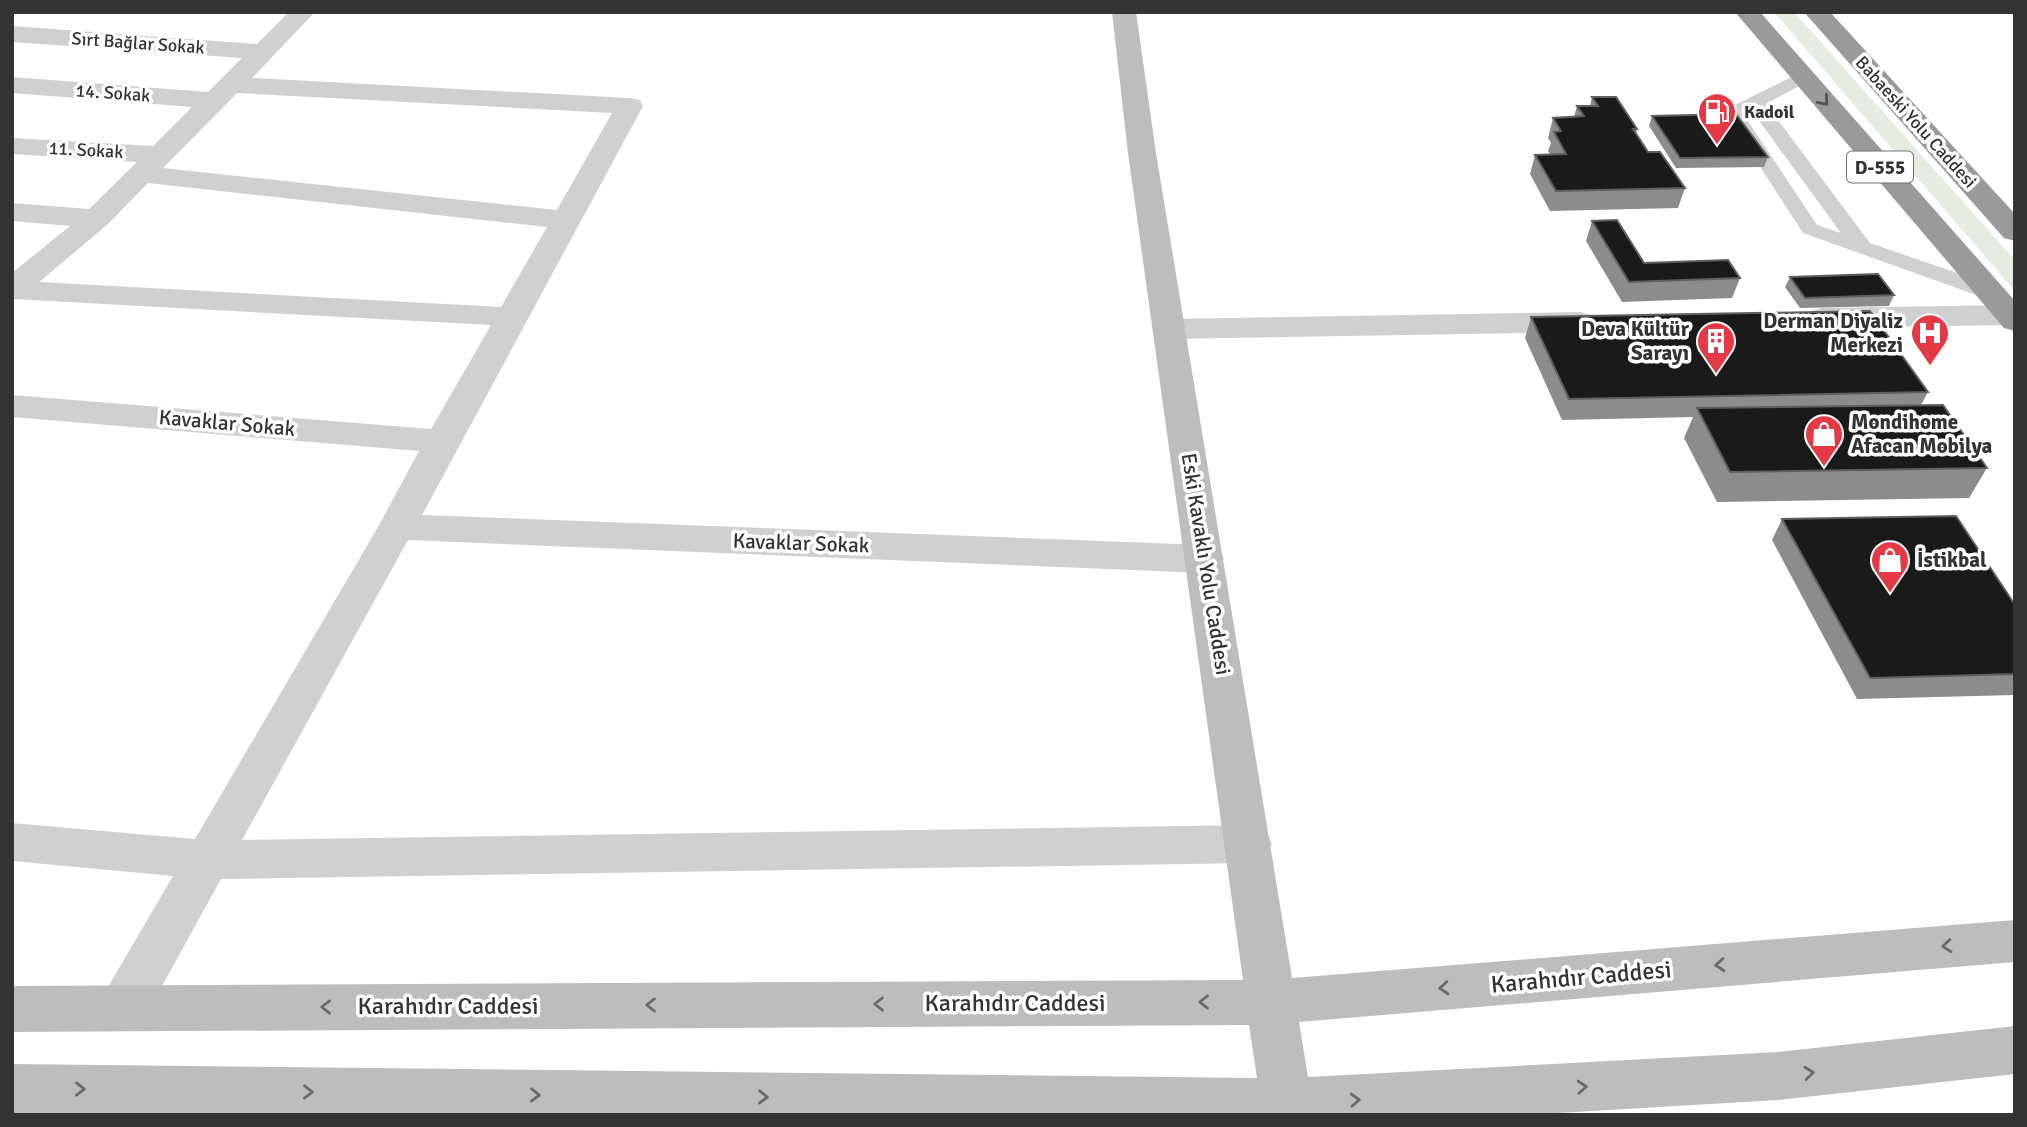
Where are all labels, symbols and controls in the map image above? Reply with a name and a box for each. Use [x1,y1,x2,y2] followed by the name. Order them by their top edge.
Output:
[71,27,205,59] street label: Sırt Bağlar Sokak
[1851,51,1981,193] street label: Babaeski Yolu Caddesi
[75,79,151,107] street label: 14. Sokak
[1696,91,1738,146] fuel station icon: Kadoil
[1816,93,1828,106] one-way arrow
[1744,101,1795,123] place label: Kadoil
[48,137,124,163] street label: 11. Sokak
[1847,152,1913,182] road number: D-555
[1763,308,1903,358] place label: Derman Diyaliz Merkezi
[1909,312,1951,367] hospital icon: Derman Diyaliz Merkezi
[1581,316,1690,366] place label: Deva Kültür Sarayı
[1695,320,1737,375] building icon: Deva Kültür Sarayı
[158,404,297,442] street label: Kavaklar Sokak
[1851,409,1993,459] place label: Mondihome Afacan Mobilya
[1803,413,1845,468] shop icon: Mondihome Afacan Mobilya
[1176,451,1236,677] street label: Eski Kavaklı Yolu Caddesi
[732,528,870,558] street label: Kavaklar Sokak
[1869,539,1911,594] shop icon: İstikbal
[1917,547,1987,573] place label: İstikbal
[1941,938,1952,953] one-way arrow
[1490,954,1672,1000] street label: Karahıdır Caddesi
[1714,957,1725,972] one-way arrow
[1439,980,1450,995] one-way arrow
[924,988,1106,1018] street label: Karahıdır Caddesi
[357,991,539,1021] street label: Karahıdır Caddesi
[1199,994,1209,1010] one-way arrow
[873,996,884,1012] one-way arrow
[646,997,656,1013] one-way arrow
[320,999,331,1015] one-way arrow
[1803,1065,1815,1080] one-way arrow
[1577,1080,1588,1095] one-way arrow
[76,1081,86,1097] one-way arrow
[303,1084,314,1100] one-way arrow
[531,1087,541,1103] one-way arrow
[758,1089,769,1105] one-way arrow
[1350,1092,1361,1107] one-way arrow

